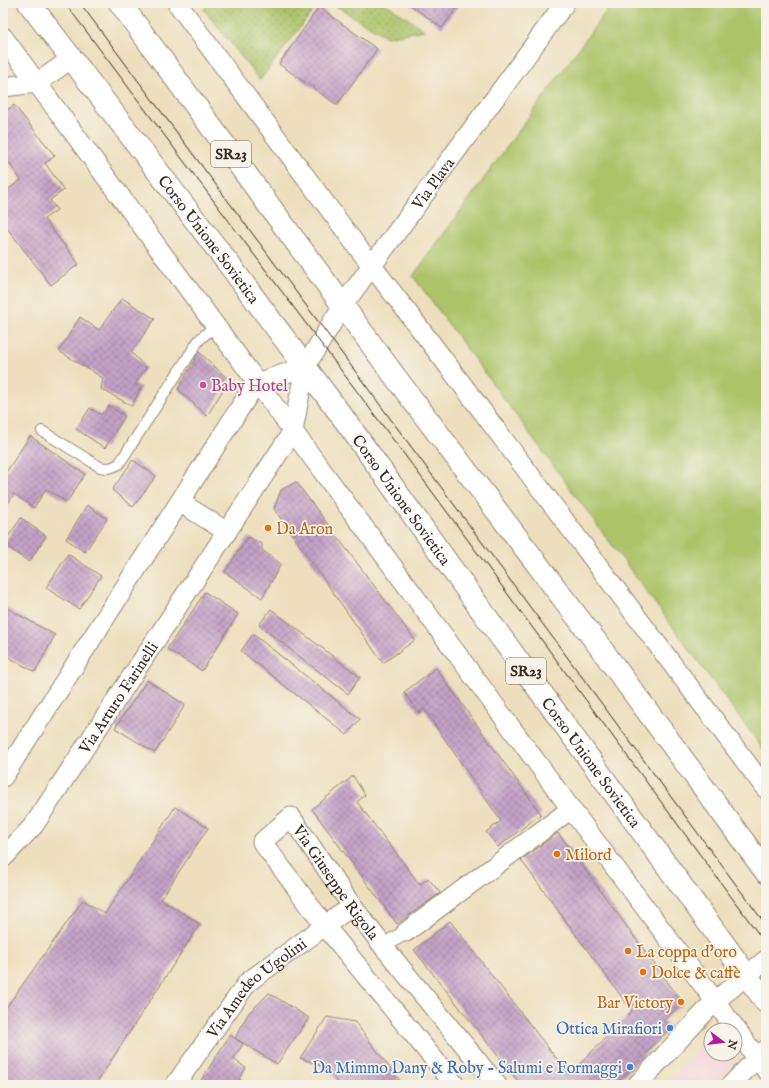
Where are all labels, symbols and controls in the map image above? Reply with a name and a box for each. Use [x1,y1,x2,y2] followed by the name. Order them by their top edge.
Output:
[211,141,251,167] road number: SR23
[408,154,460,215] street label: Via Plava
[152,172,263,309] street label: Corso Unione Sovietica
[211,377,288,397] place label: Baby Hotel
[198,380,208,390] marker: Baby Hotel
[347,431,454,570] street label: Corso Unione Sovietica
[276,520,334,540] place label: Da Aron
[263,523,273,533] marker: Da Aron
[75,639,164,759] street label: Via Arturo Farinelli
[506,658,546,684] road number: SR23
[536,694,644,832] street label: Corso Unione Sovietica
[287,821,383,945] street label: Via Giuseppe Rigola
[565,846,612,866] place label: Milord
[552,849,562,859] marker: Milord
[203,935,311,1044] street label: Via Amedeo Ugolini
[636,943,737,963] place label: La coppa d'oro
[623,946,633,956] marker: La coppa d'oro
[651,964,741,984] place label: Dolce & caffè
[638,967,648,977] marker: Dolce & caffè
[597,994,673,1014] place label: Bar Victory
[676,997,686,1007] marker: Bar Victory
[556,1020,662,1040] place label: Ottica Mirafiori
[703,1022,743,1062] north arrow
[665,1023,675,1033] marker: Ottica Mirafiori
[724,1037,740,1051] text: N
[312,1059,622,1079] place label: Da Mimmo Dany & Roby - Salumi e Formaggi
[625,1062,635,1072] marker: Da Mimmo Dany & Roby - Salumi e Formaggi

